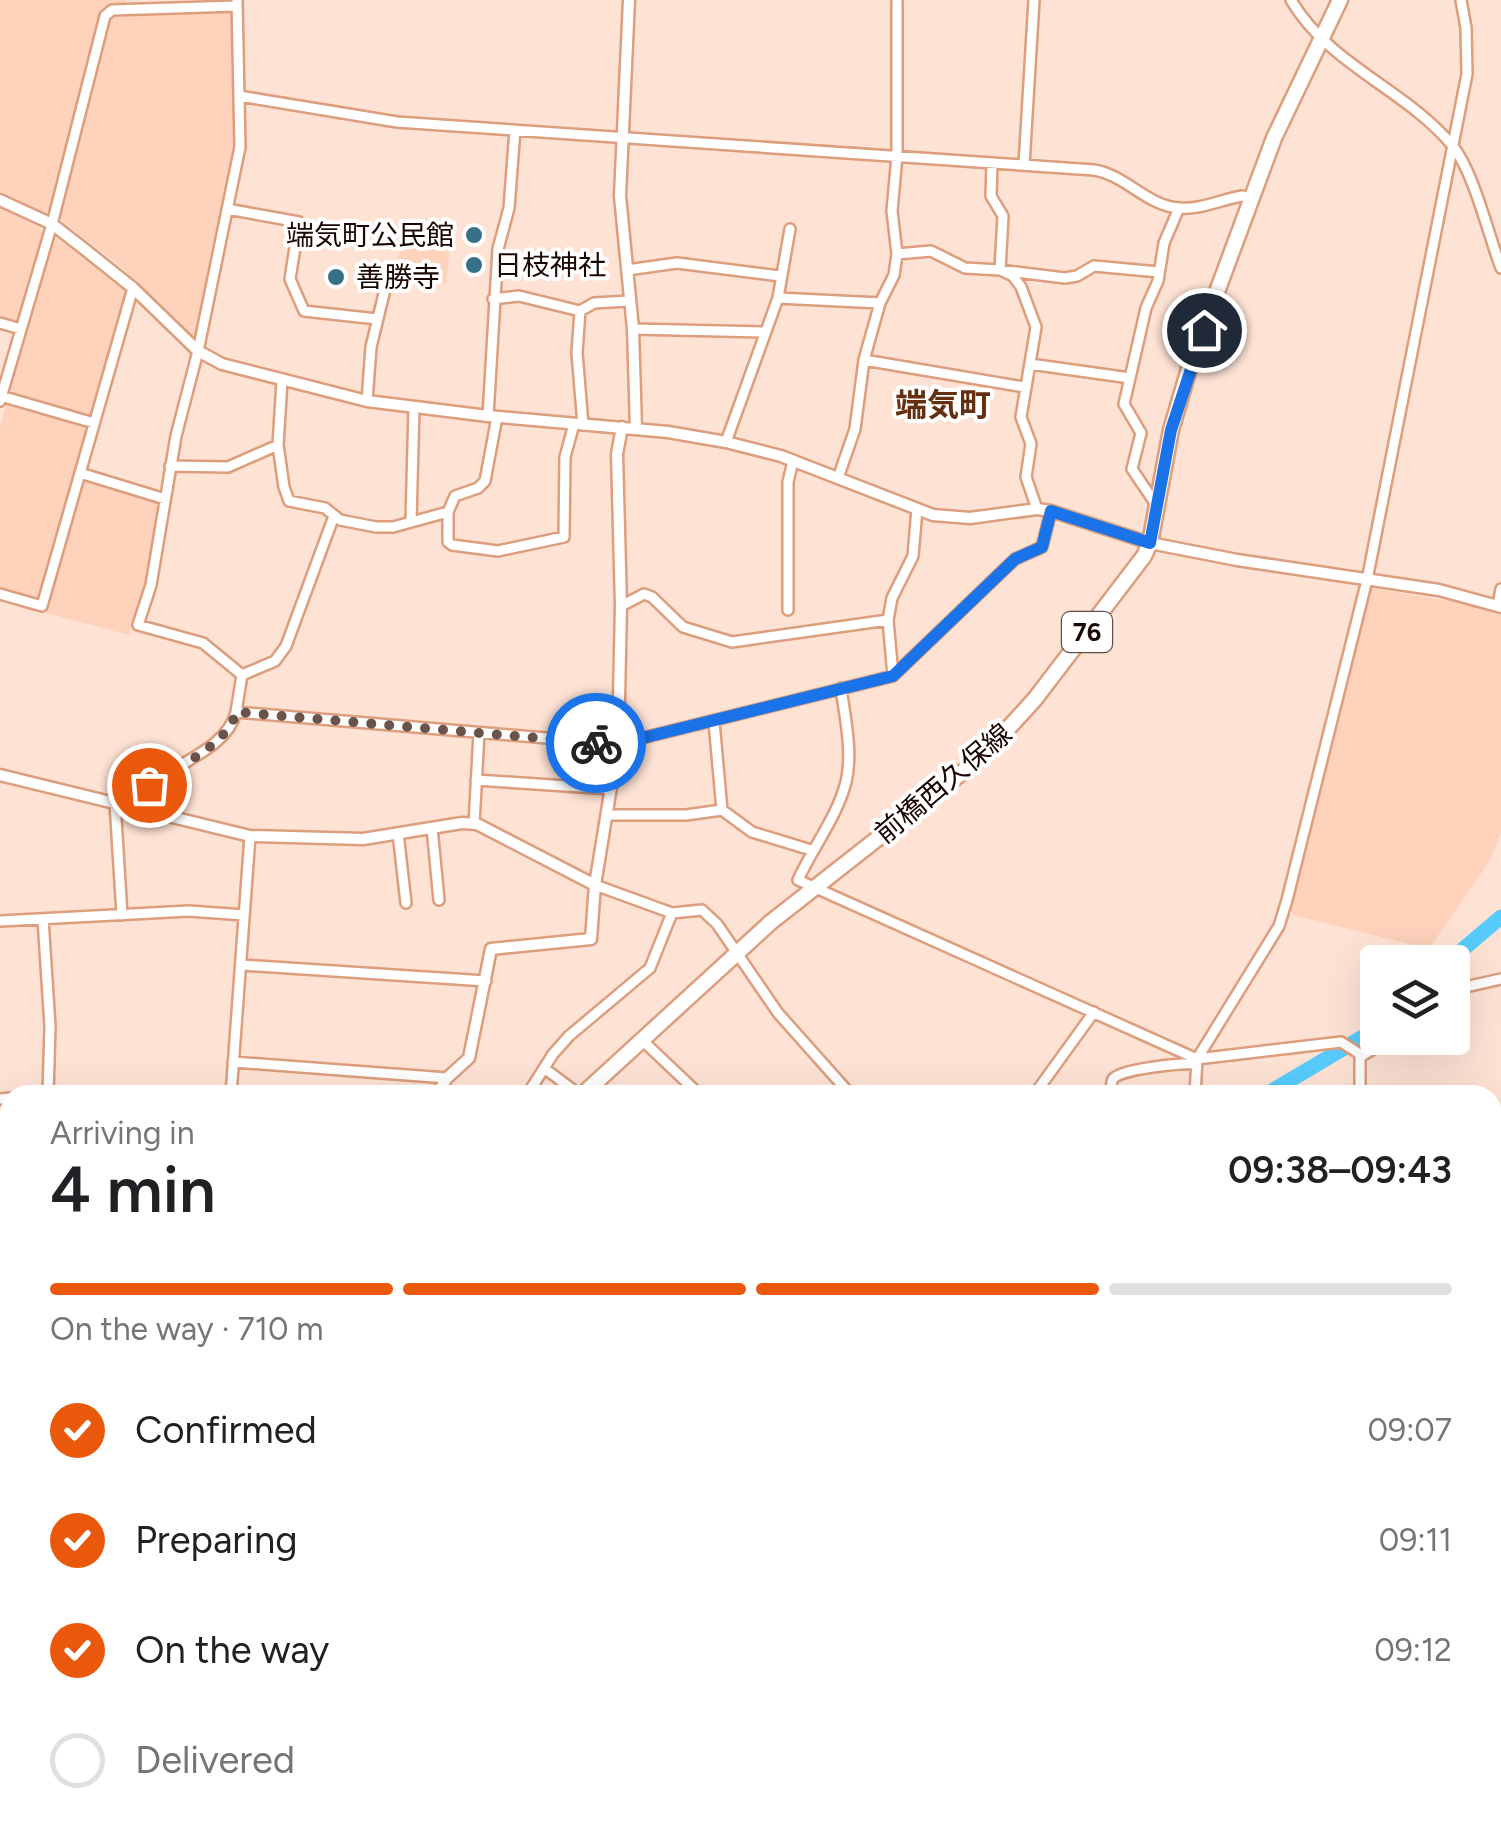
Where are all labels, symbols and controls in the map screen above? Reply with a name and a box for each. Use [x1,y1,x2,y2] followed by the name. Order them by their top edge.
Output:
[286,218,454,252] place label: 端気町公民館
[463,224,485,246] marker: 端気町公民館
[494,248,606,282] place label: 日枝神社
[463,254,485,276] marker: 日枝神社
[356,260,440,294] place label: 善勝寺
[325,266,347,288] marker: 善勝寺
[1162,288,1247,373] pin
[1177,303,1232,358] icon: home
[895,386,991,424] district label: 端気町
[1062,612,1112,652] road number: 76
[546,693,646,793] courier
[569,716,624,771] icon: bike
[868,716,1018,850] street label: 前橋西久保線
[107,743,192,828] pin
[122,758,177,813] icon: bag
[1360,945,1470,1055] map controls
[1360,945,1470,1055] button: layers
[50,1114,195,1152] text: Arriving in
[1228,1147,1452,1193] text: 09:38–09:43
[50,1150,216,1228] text: 4 min
[50,1310,324,1348] text: On the way · 710 m
[50,1403,105,1458] icon: check
[135,1407,317,1453] text: Confirmed
[1368,1411,1452,1449] text: 09:07
[50,1513,105,1568] icon: check
[135,1517,297,1563] text: Preparing
[1379,1521,1452,1559] text: 09:11
[50,1623,105,1678] icon: check
[135,1627,329,1673] text: On the way
[1374,1631,1452,1669] text: 09:12
[135,1737,295,1783] text: Delivered

